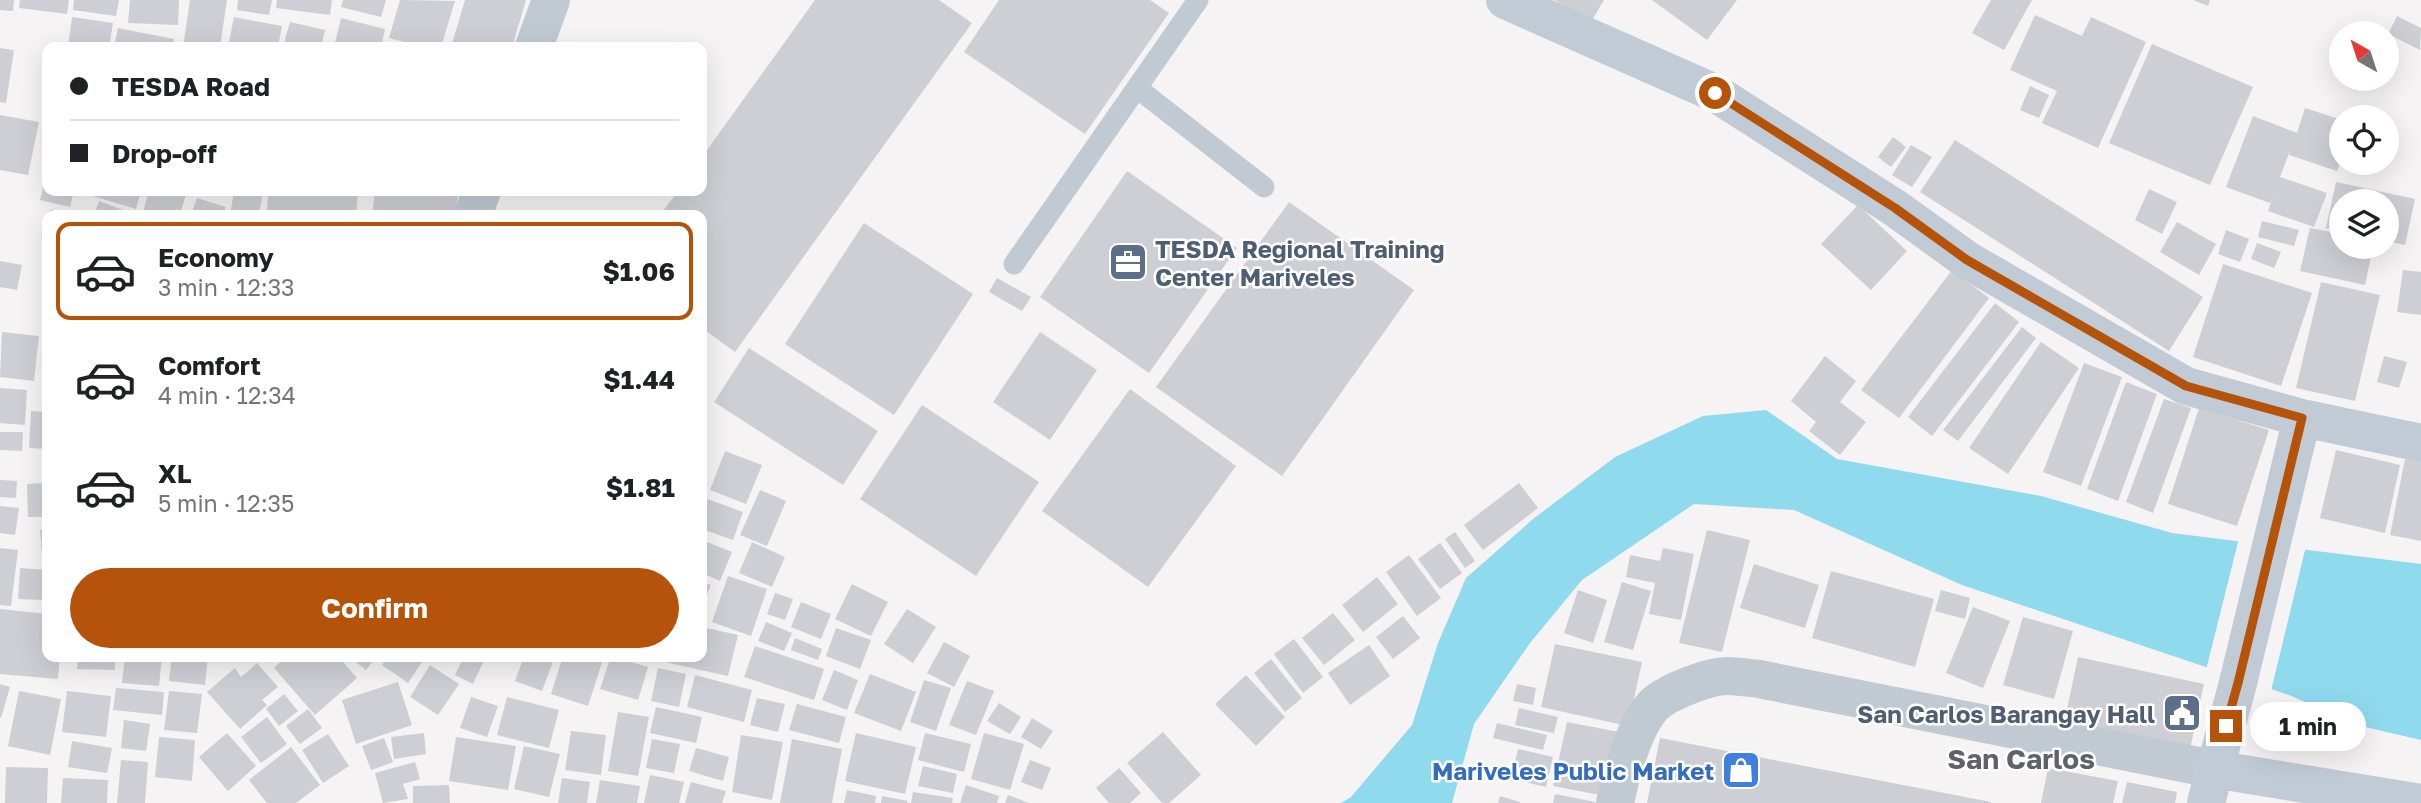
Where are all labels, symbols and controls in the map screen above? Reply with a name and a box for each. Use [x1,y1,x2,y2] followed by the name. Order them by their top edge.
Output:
[2329,21,2399,91] north arrow
[2329,21,2399,259] map controls
[112,71,270,102] text: TESDA Road
[1699,77,1731,109] route start
[2329,105,2399,175] button: locate
[112,138,217,169] text: Drop-off
[2329,189,2399,259] button: layers
[1155,234,1445,291] place label: TESDA Regional Training Center Mariveles
[74,240,137,303] icon: car
[1107,241,1149,283] office icon: TESDA Regional Training Center Mariveles
[158,242,274,273] text: Economy
[602,256,675,287] text: $1.06
[158,273,295,301] text: 3 min · 12:33
[74,348,137,411] icon: car
[158,350,261,381] text: Comfort
[603,364,675,395] text: $1.44
[158,381,296,409] text: 4 min · 12:34
[74,456,137,519] icon: car
[158,458,192,489] text: XL
[606,472,675,503] text: $1.81
[158,489,294,517] text: 5 min · 12:35
[70,568,679,648] button: Confirm
[2161,692,2203,734] public building icon: San Carlos Barangay Hall
[1857,699,2155,728] place label: San Carlos Barangay Hall
[2250,702,2366,750] callout: 1 min
[2210,710,2242,742] route end
[2279,712,2337,740] text: 1 min
[1947,742,2095,775] district label: San Carlos
[1720,749,1762,791] shop icon: Mariveles Public Market
[1432,756,1714,785] place label: Mariveles Public Market

